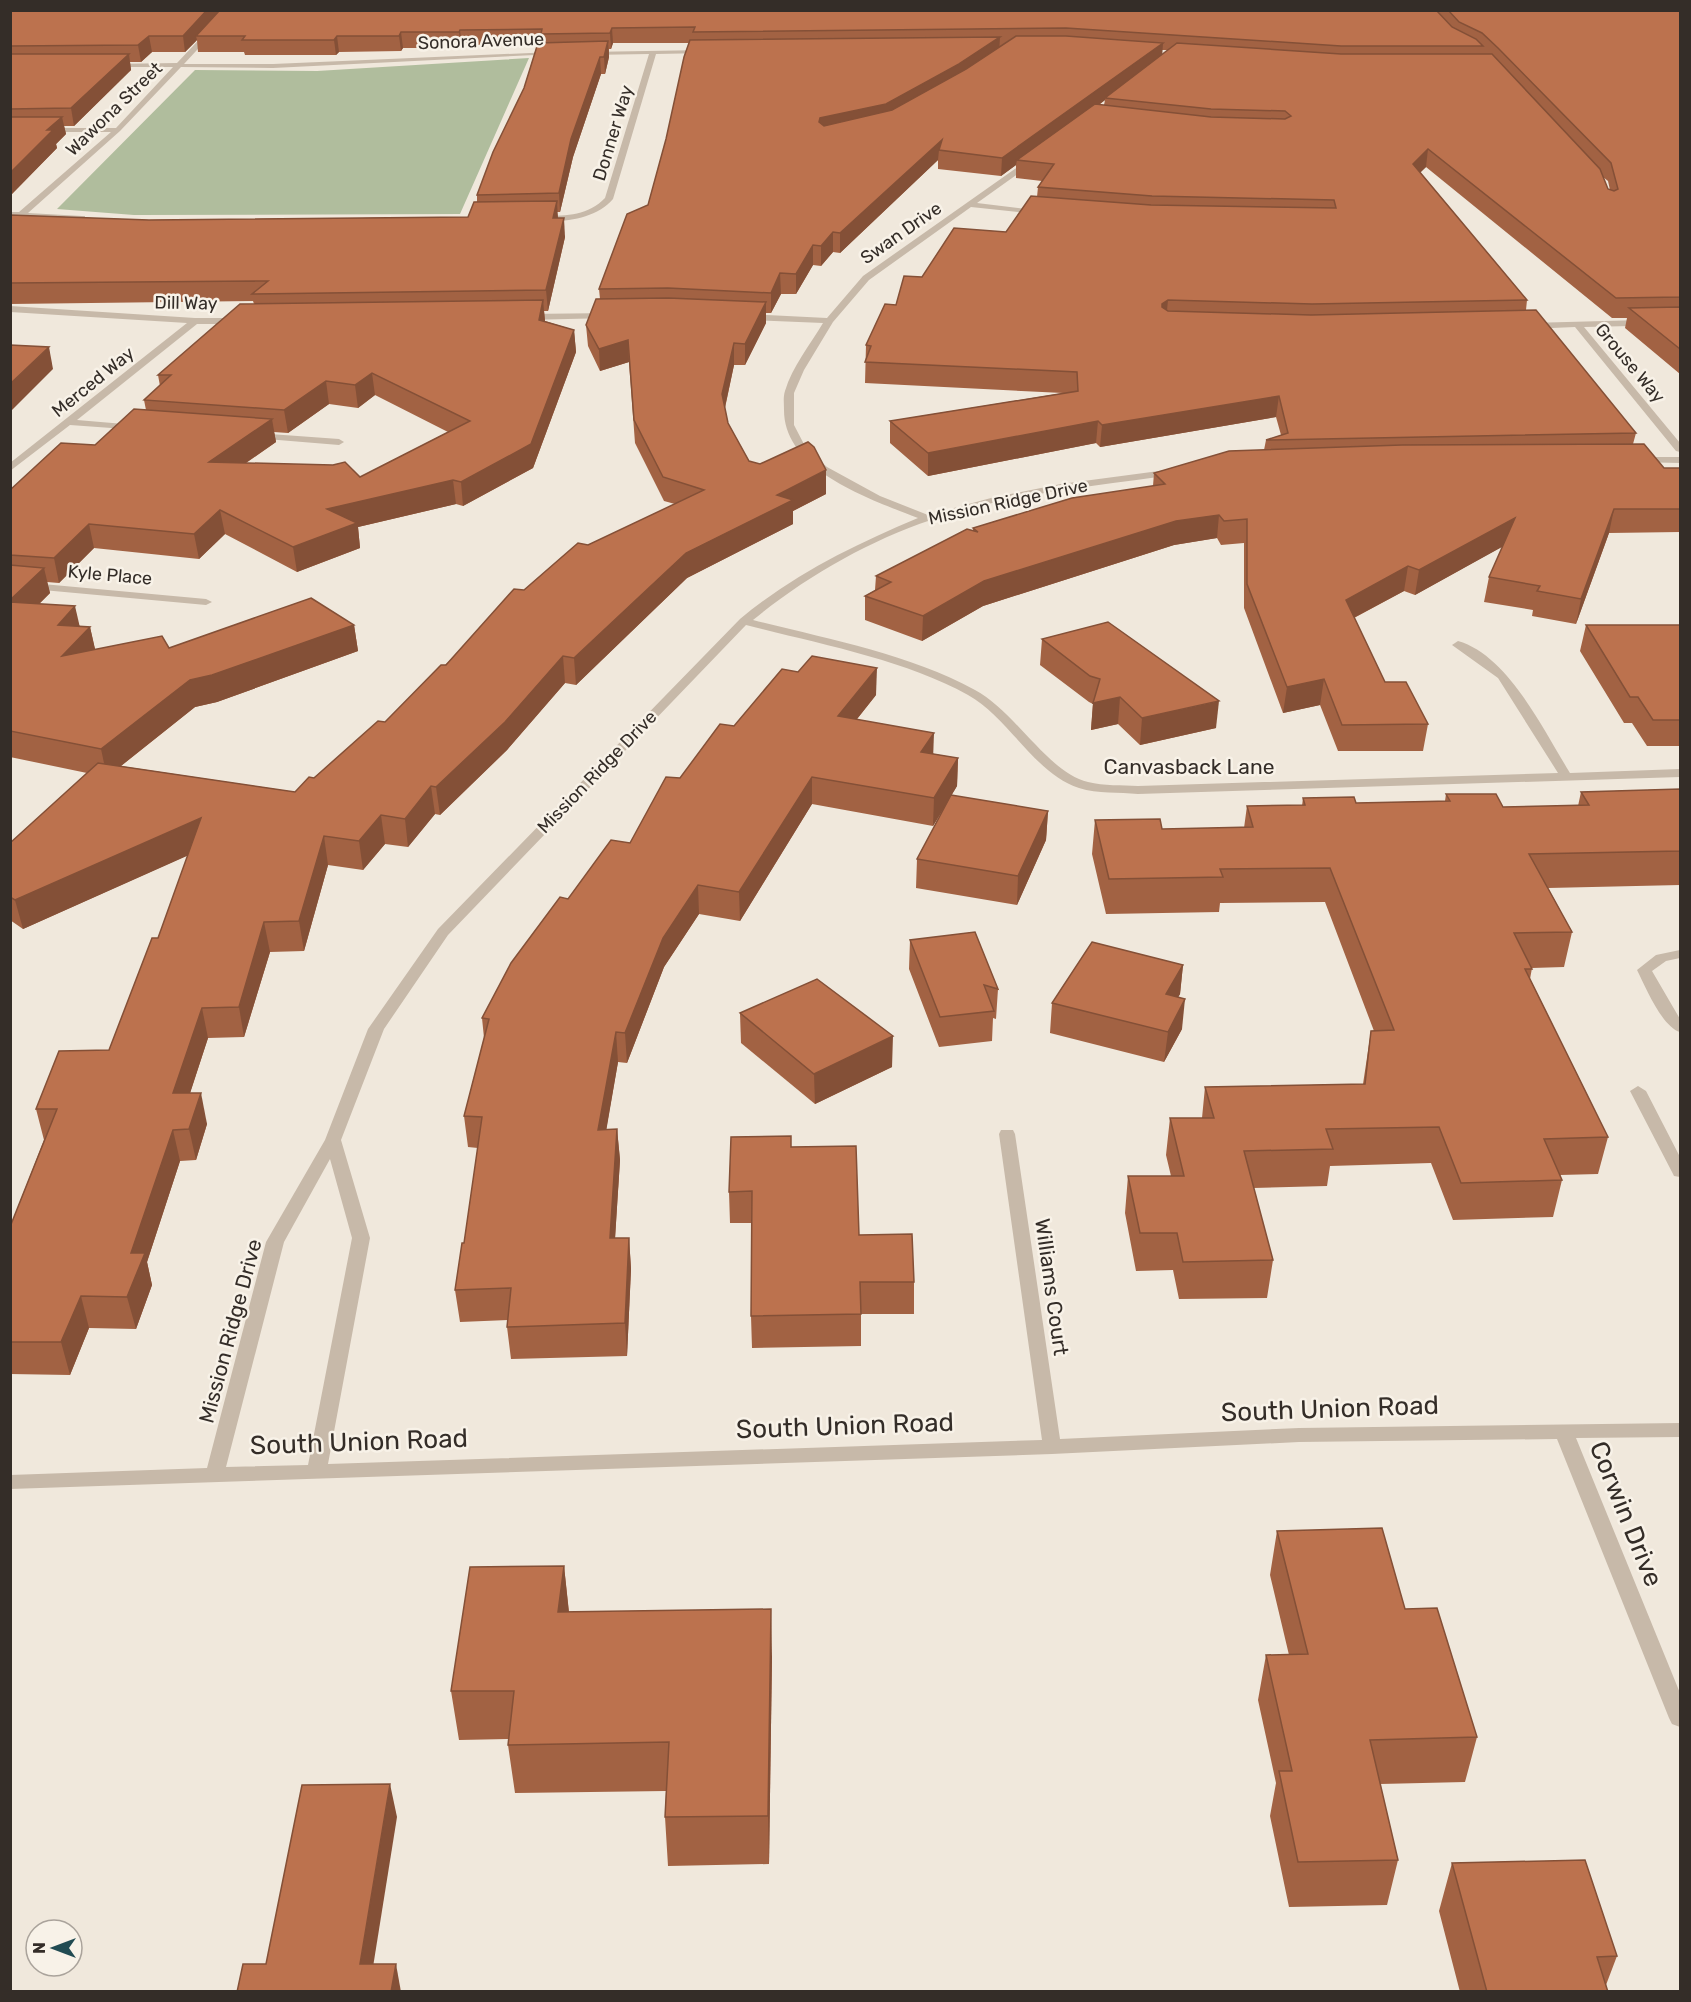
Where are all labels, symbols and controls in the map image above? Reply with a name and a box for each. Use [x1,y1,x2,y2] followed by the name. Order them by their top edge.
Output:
[417,28,545,54] street label: Sonora Avenue
[61,57,167,161] street label: Wawona Street
[588,82,638,183] street label: Donner Way
[856,197,946,269] street label: Swan Drive
[154,291,218,315] street label: Dill Way
[1590,319,1670,407] street label: Grouse Way
[47,342,139,422] street label: Merced Way
[926,474,1090,530] street label: Mission Ridge Drive
[67,560,153,590] street label: Kyle Place
[533,706,661,838] street label: Mission Ridge Drive
[1104,754,1274,779] street label: Canvasback Lane
[1030,1217,1074,1357] street label: Williams Court
[193,1236,267,1426] street label: Mission Ridge Drive
[1220,1390,1440,1428] street label: South Union Road
[735,1407,955,1445] street label: South Union Road
[249,1423,469,1461] street label: South Union Road
[1583,1437,1669,1591] street label: Corwin Drive
[24,1918,84,1978] north arrow
[30,1942,49,1954] text: N

